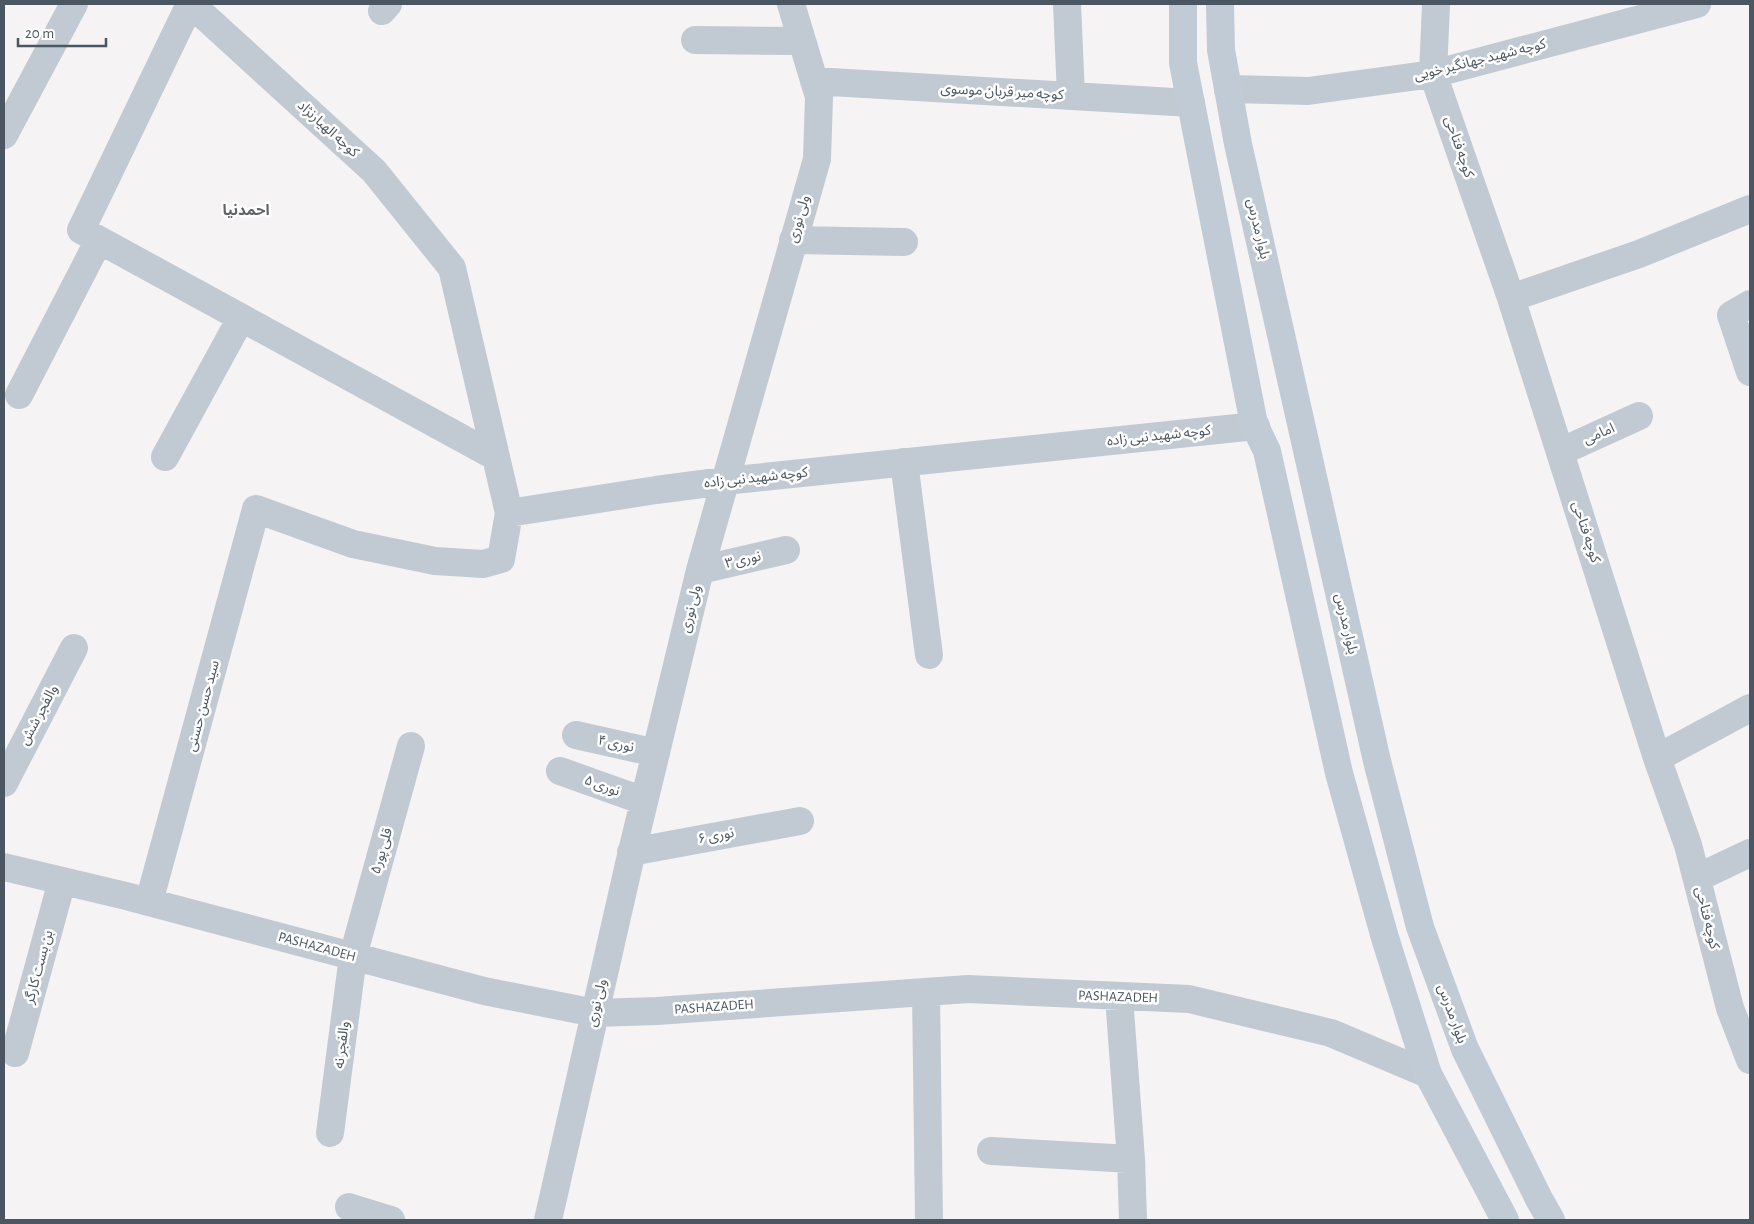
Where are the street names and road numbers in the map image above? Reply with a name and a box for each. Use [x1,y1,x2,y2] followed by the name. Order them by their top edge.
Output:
[1412,36,1548,85] street label: کوچه شهید جهانگیر خویی
[940,82,1064,104] street label: کوچه میر قربان موسوی
[293,98,361,162] street label: کوچه الهیارنژاد
[1440,115,1476,180] street label: کوچه فتاحی
[786,194,813,245] street label: ولی نوری
[1243,197,1272,261] street label: بلوار مدرس
[1581,421,1617,448] street label: امامی
[1106,424,1212,450] street label: کوچه شهید نبی زاده
[703,466,809,492] street label: کوچه شهید نبی زاده
[1568,499,1603,565] street label: کوچه فتاحی
[724,549,763,572] street label: نوری ۳
[678,584,705,635] street label: ولی نوری
[1331,592,1360,656] street label: بلوار مدرس
[184,659,223,753] street label: سید حسن حسنی
[17,683,61,748] street label: والفجر شش
[596,733,636,756] street label: نوری ۴
[582,773,622,800] street label: نوری ۵
[369,826,397,876] street label: قلی پور۵
[697,826,736,847] street label: نوری ۶
[1691,885,1722,951] street label: کوچه فتاحی
[21,928,57,1006] street label: بن بست کارگر
[277,930,357,964] street label: PASHAZADEH
[585,978,610,1029] street label: ولی نوری
[1434,983,1469,1046] street label: بلوار مدرس
[1078,989,1158,1005] street label: PASHAZADEH
[674,997,754,1017] street label: PASHAZADEH
[332,1021,353,1070] street label: والفجر نه

